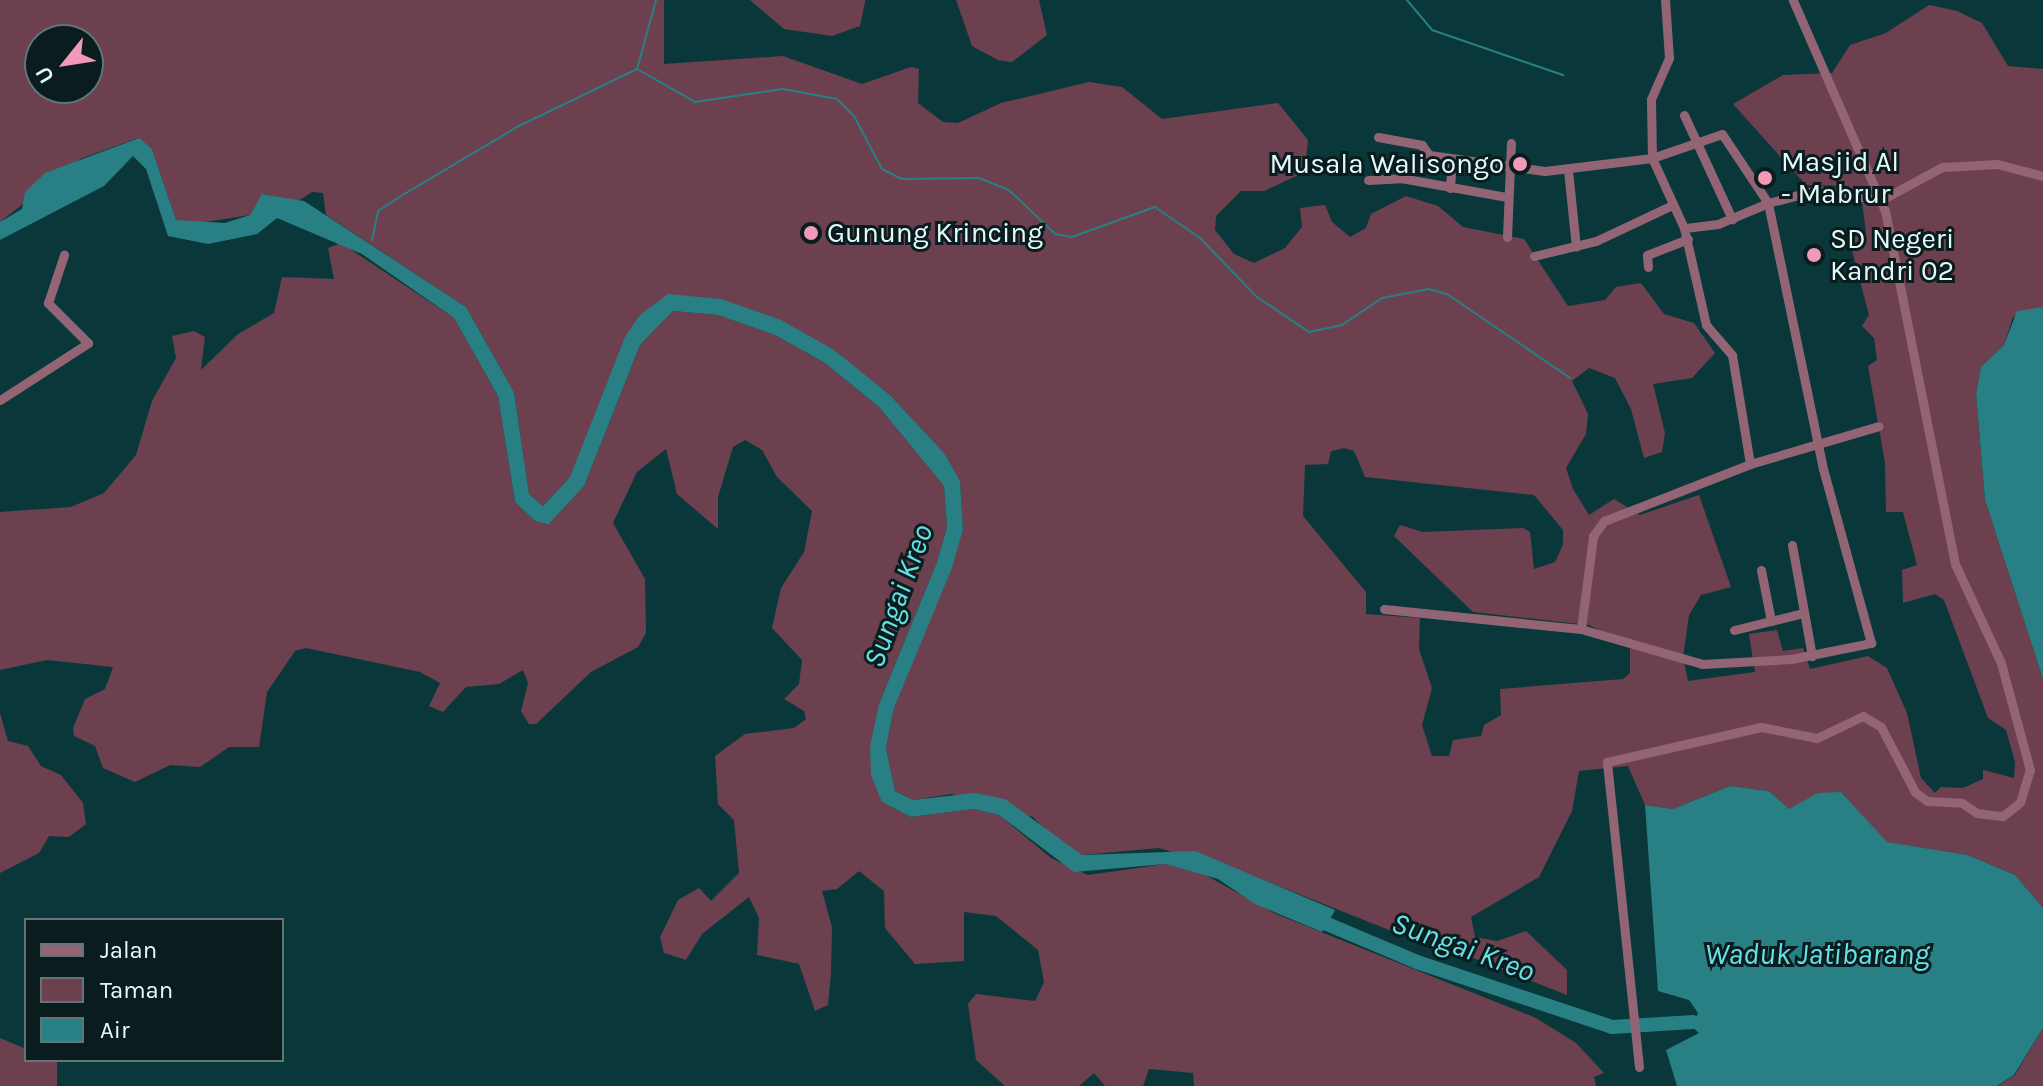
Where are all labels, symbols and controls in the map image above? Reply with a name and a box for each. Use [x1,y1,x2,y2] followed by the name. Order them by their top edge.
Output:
[24,24,104,104] north arrow
[30,62,60,88] text: U
[1781,145,1899,211] place label: Masjid Al - Mabrur
[1270,147,1504,181] place label: Musala Walisongo
[1511,155,1529,173] marker: Musala Walisongo
[1756,169,1774,187] marker: Masjid Al - Mabrur
[827,216,1043,250] place label: Gunung Krincing
[1830,222,1954,288] place label: SD Negeri Kandri 02
[802,224,820,242] marker: Gunung Krincing
[1805,246,1823,264] marker: SD Negeri Kandri 02
[856,520,940,672] water label: Sungai Kreo
[1387,905,1539,989] water label: Sungai Kreo
[24,918,284,1062] legend
[100,936,157,964] text: Jalan
[1705,936,1929,972] water label: Waduk Jatibarang
[100,976,173,1004] text: Taman
[100,1016,130,1044] text: Air

